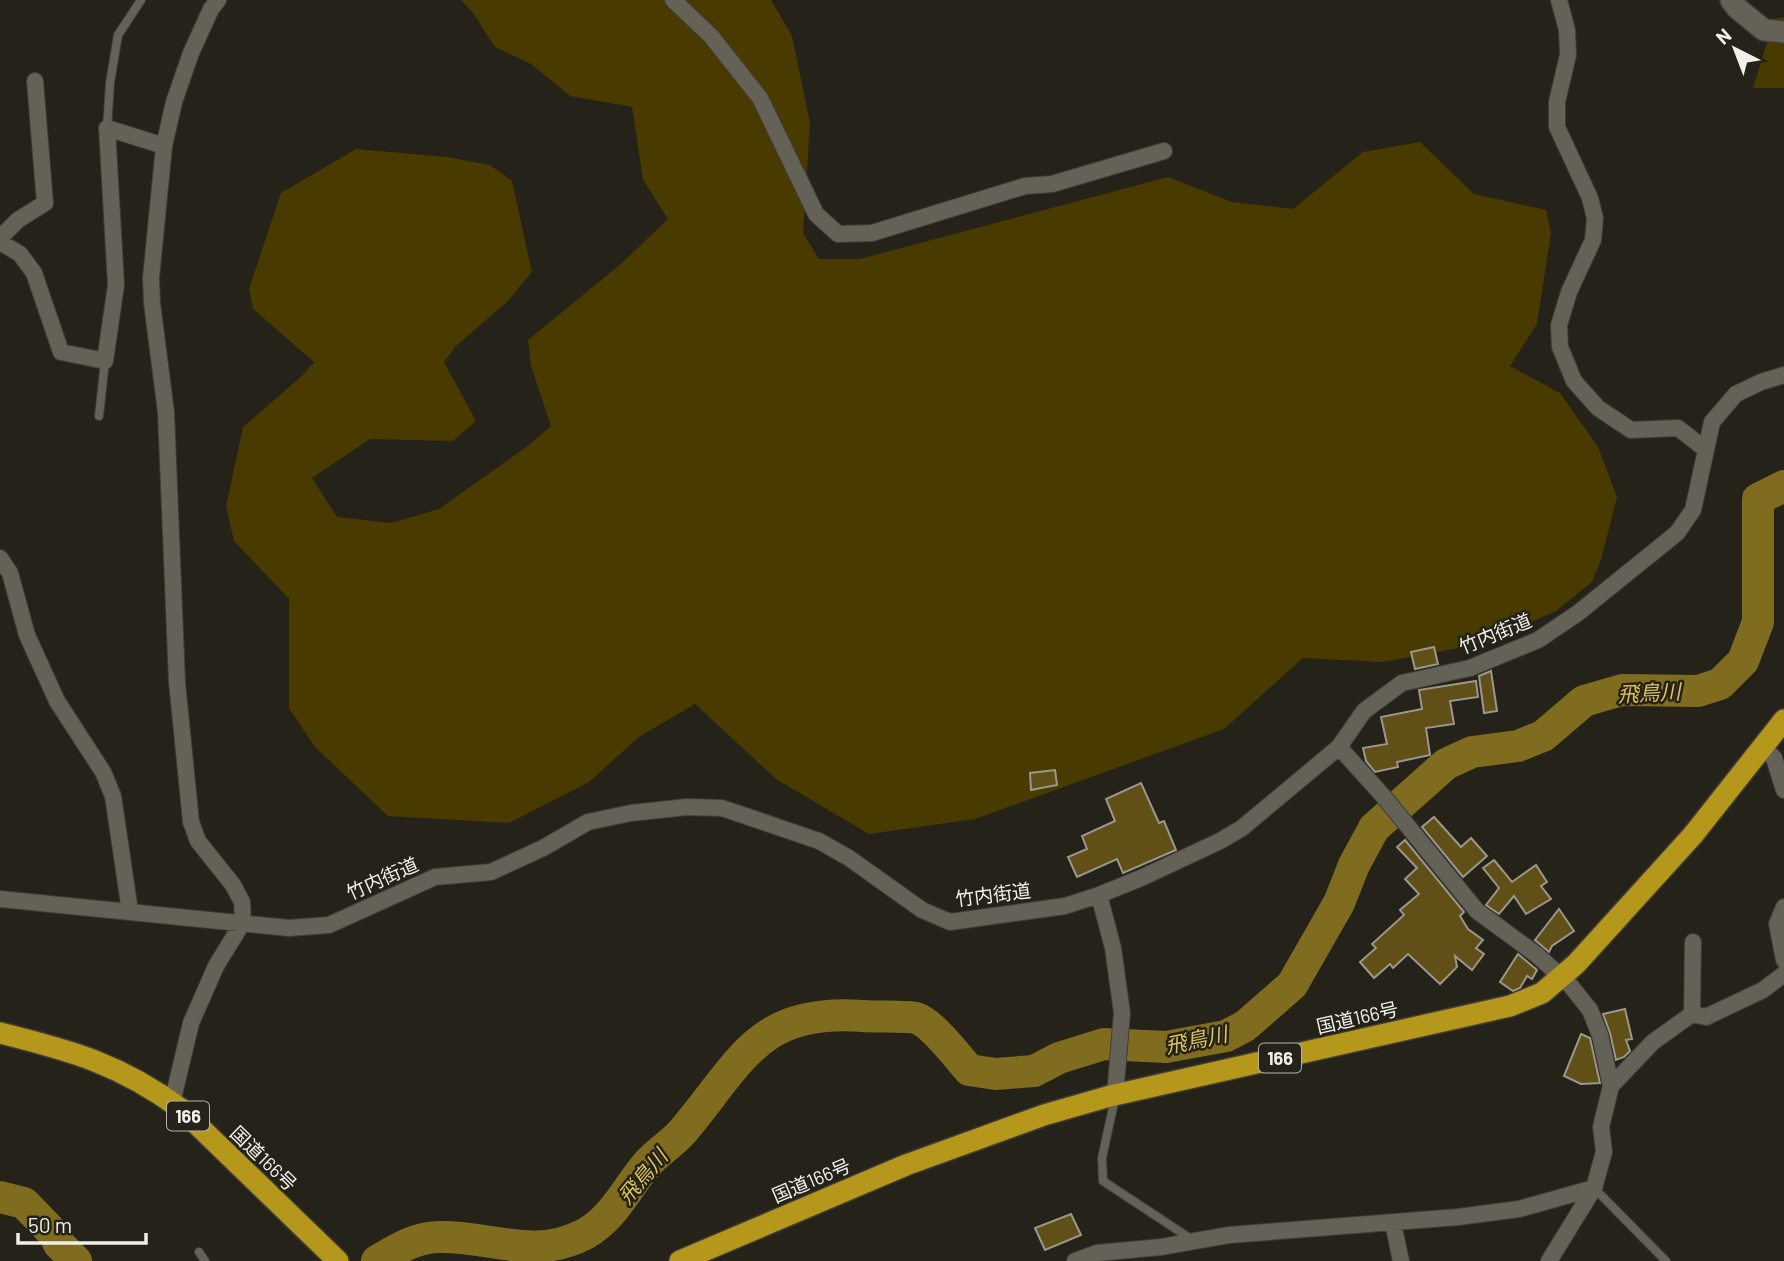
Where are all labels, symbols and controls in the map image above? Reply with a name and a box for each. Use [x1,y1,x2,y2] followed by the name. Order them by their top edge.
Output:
[1700,14,1770,84] north arrow
[1711,23,1736,49] text: N
[1455,608,1535,658] street label: 竹内街道
[1617,678,1683,706] water label: 飛鳥川
[343,852,421,904] street label: 竹内街道
[954,878,1032,910] street label: 竹内街道
[1314,996,1400,1038] street label: 国道166号
[1163,1020,1231,1058] water label: 飛鳥川
[1259,1044,1301,1072] road number: 166
[167,1101,209,1130] road number: 166
[226,1121,302,1195] street label: 国道166号
[612,1142,673,1208] water label: 飛鳥川
[768,1153,854,1207] street label: 国道166号
[18,1202,145,1246] scale bar
[28,1212,72,1237] text: 50 m

